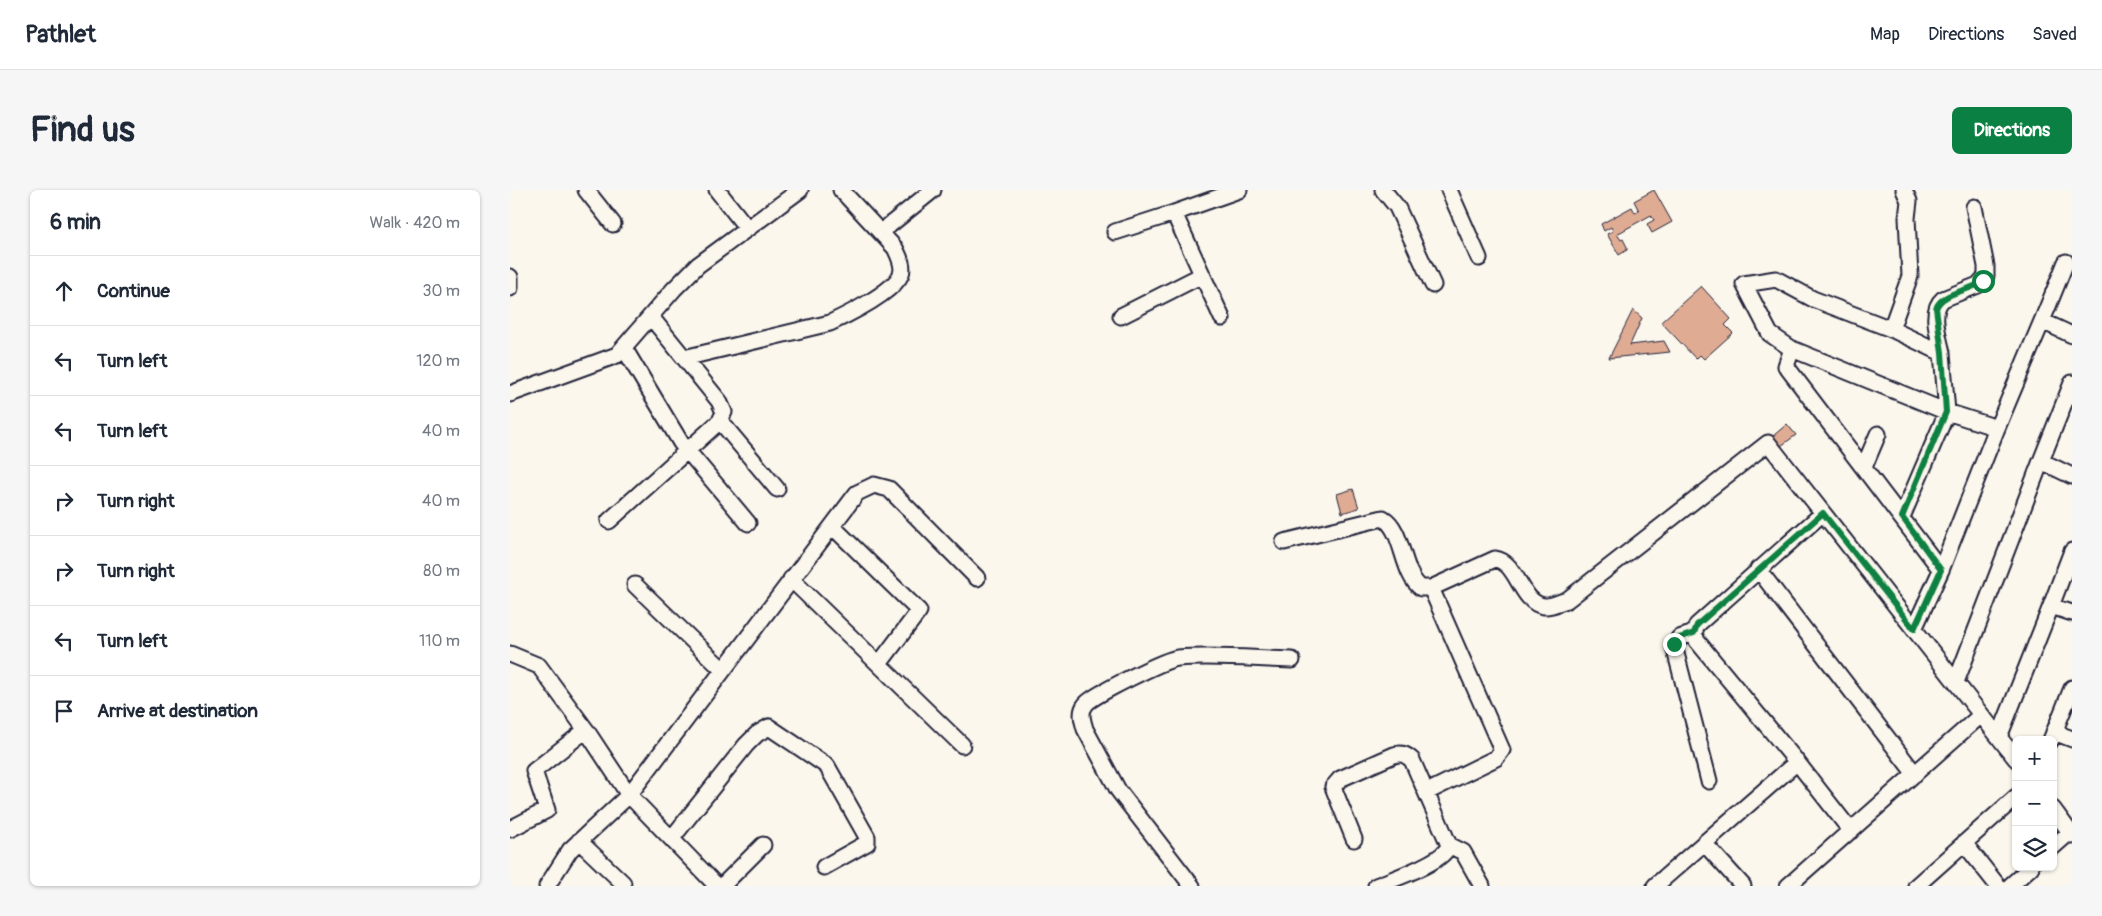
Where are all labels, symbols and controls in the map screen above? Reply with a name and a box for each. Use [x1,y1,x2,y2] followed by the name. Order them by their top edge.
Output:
[25,20,96,49] text: Pathlet
[1870,23,1900,46] text: Map
[1928,23,2004,46] text: Directions
[2032,23,2077,46] text: Saved
[1952,107,2072,154] button: Directions
[30,108,135,152] text: Find us
[50,209,101,236] text: 6 min
[369,213,460,233] text: Walk · 420 m
[1972,270,1995,293] route start
[50,277,78,305] icon: ahead
[97,279,170,303] text: Continue
[422,281,460,301] text: 30 m
[50,347,78,375] icon: left
[97,349,167,373] text: Turn left
[416,351,460,371] text: 120 m
[50,417,78,445] icon: left
[97,419,167,443] text: Turn left
[422,421,460,441] text: 40 m
[50,487,78,515] icon: right
[97,489,175,513] text: Turn right
[422,491,460,511] text: 40 m
[50,557,78,585] icon: right
[97,559,175,583] text: Turn right
[423,561,460,581] text: 80 m
[50,627,78,655] icon: left
[97,629,167,653] text: Turn left
[419,631,460,651] text: 110 m
[1663,633,1686,656] route end
[50,697,78,725] icon: arrive
[97,699,258,723] text: Arrive at destination
[2012,736,2057,871] map controls
[2012,736,2057,781] button: +
[2012,781,2057,826] button: −
[2012,826,2057,871] button: layers

